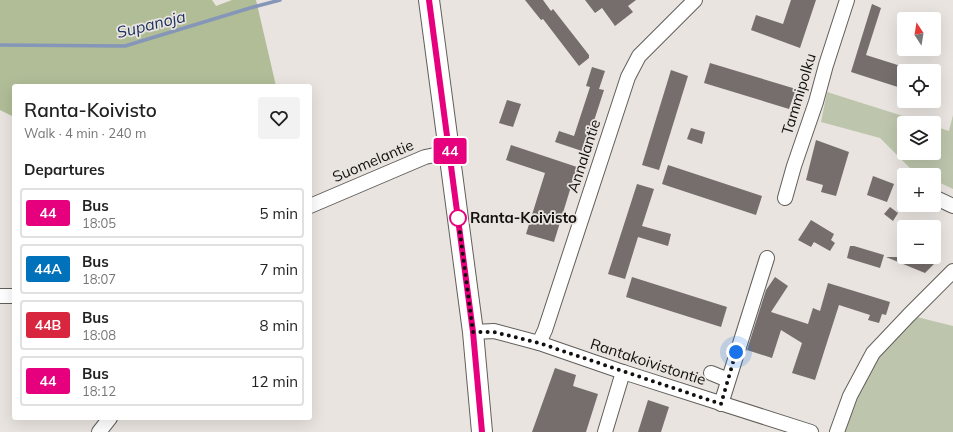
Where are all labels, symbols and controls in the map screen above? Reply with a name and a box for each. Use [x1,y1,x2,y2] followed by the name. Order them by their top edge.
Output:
[114,6,188,42] water label: Supanoja
[897,12,941,56] north arrow
[897,12,941,264] map controls
[777,51,820,137] street label: Tammipolku
[897,64,941,108] button: locate
[258,97,300,139] button: heart
[24,98,157,122] text: Ranta-Koivisto
[897,116,941,160] button: layers
[563,117,604,195] street label: Annalantie
[24,125,146,141] text: Walk · 4 min · 240 m
[329,135,416,186] street label: Suomelantie
[432,138,468,164] line badge: 44
[442,142,458,160] text: 44
[24,160,105,179] text: Departures
[897,168,941,212] button: +
[82,196,109,215] text: Bus
[40,204,56,222] text: 44
[260,204,298,223] text: 5 min
[470,208,577,227] place label: Ranta-Koivisto
[449,209,467,227] marker: Ranta-Koivisto
[82,215,116,231] text: 18:05
[897,220,941,264] button: −
[82,252,109,271] text: Bus
[34,260,62,278] text: 44A
[260,260,298,279] text: 7 min
[82,271,116,287] text: 18:07
[82,308,109,327] text: Bus
[35,316,61,334] text: 44B
[260,316,298,335] text: 8 min
[82,327,116,343] text: 18:08
[588,334,708,389] street label: Rantakoivistontie
[726,342,746,362] your location
[82,364,109,383] text: Bus
[40,372,56,390] text: 44
[251,372,298,391] text: 12 min
[82,383,116,399] text: 18:12

